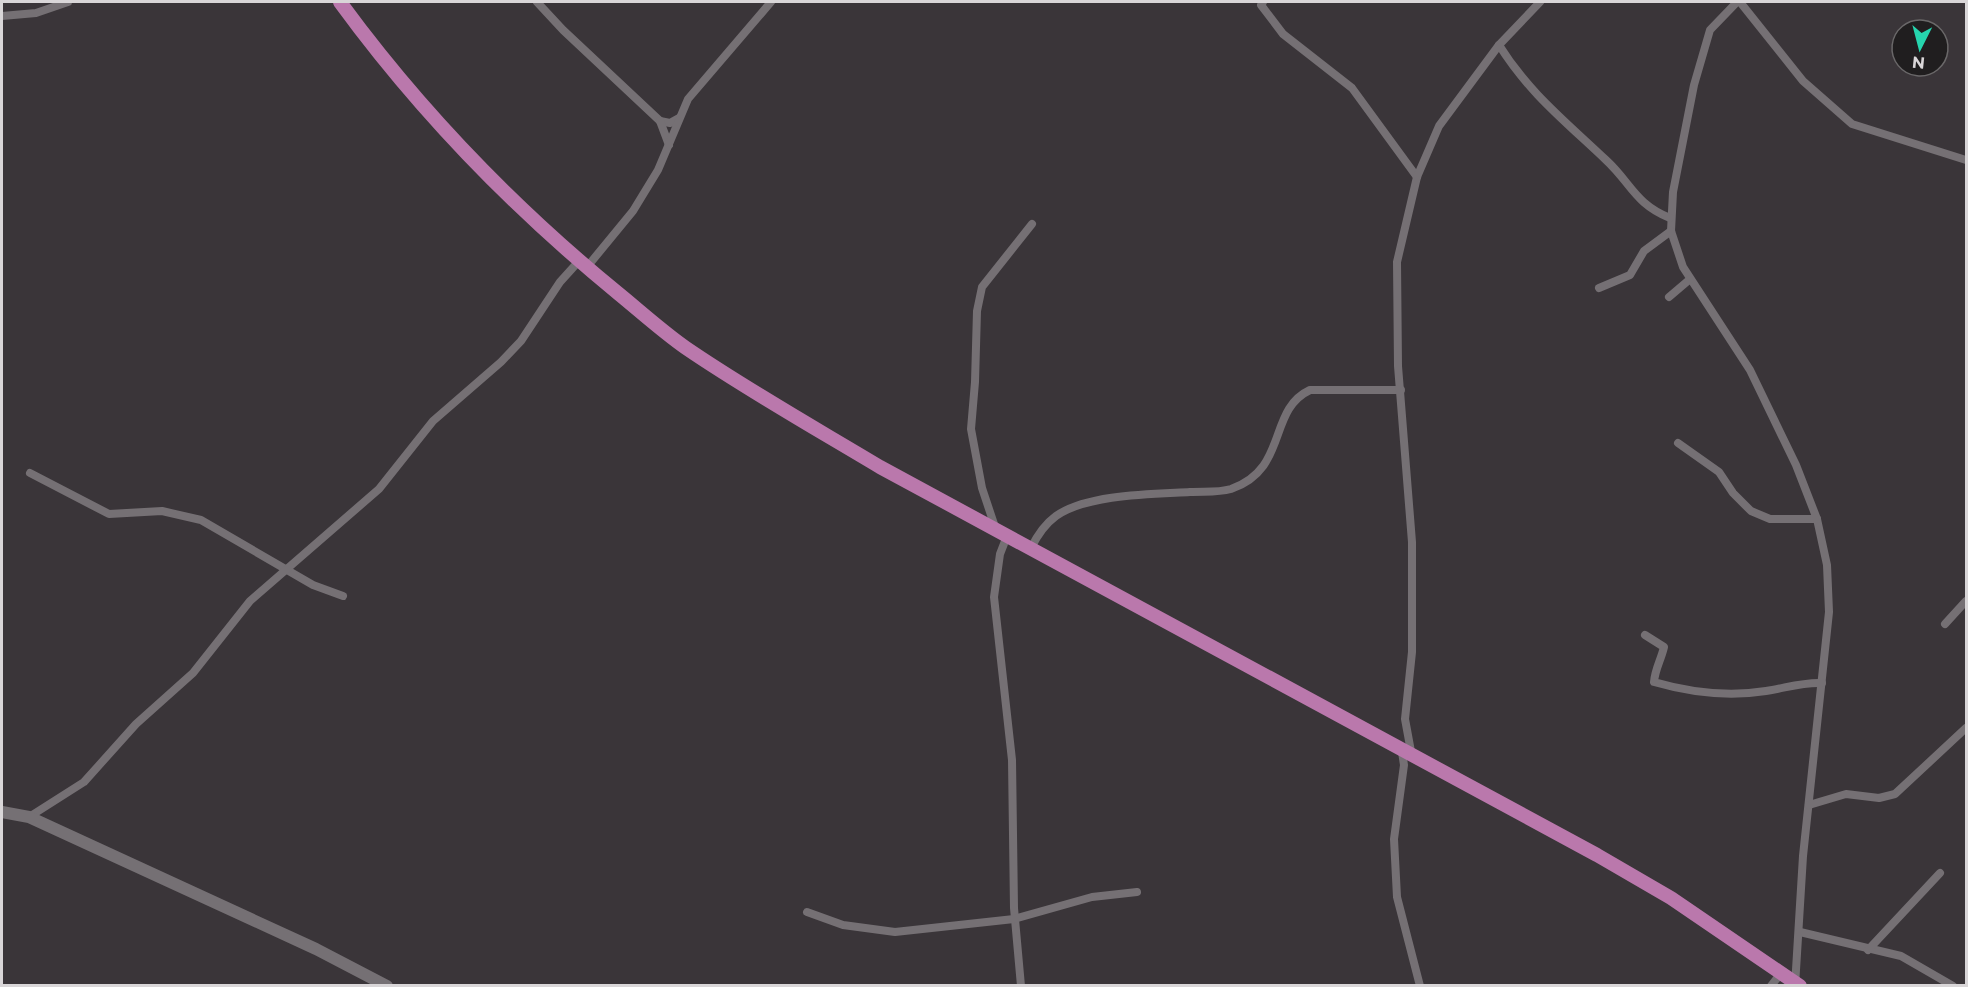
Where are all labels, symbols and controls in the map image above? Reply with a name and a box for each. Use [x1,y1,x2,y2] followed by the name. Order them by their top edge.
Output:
[1890,18,1950,78] north arrow
[1911,52,1926,73] text: N

